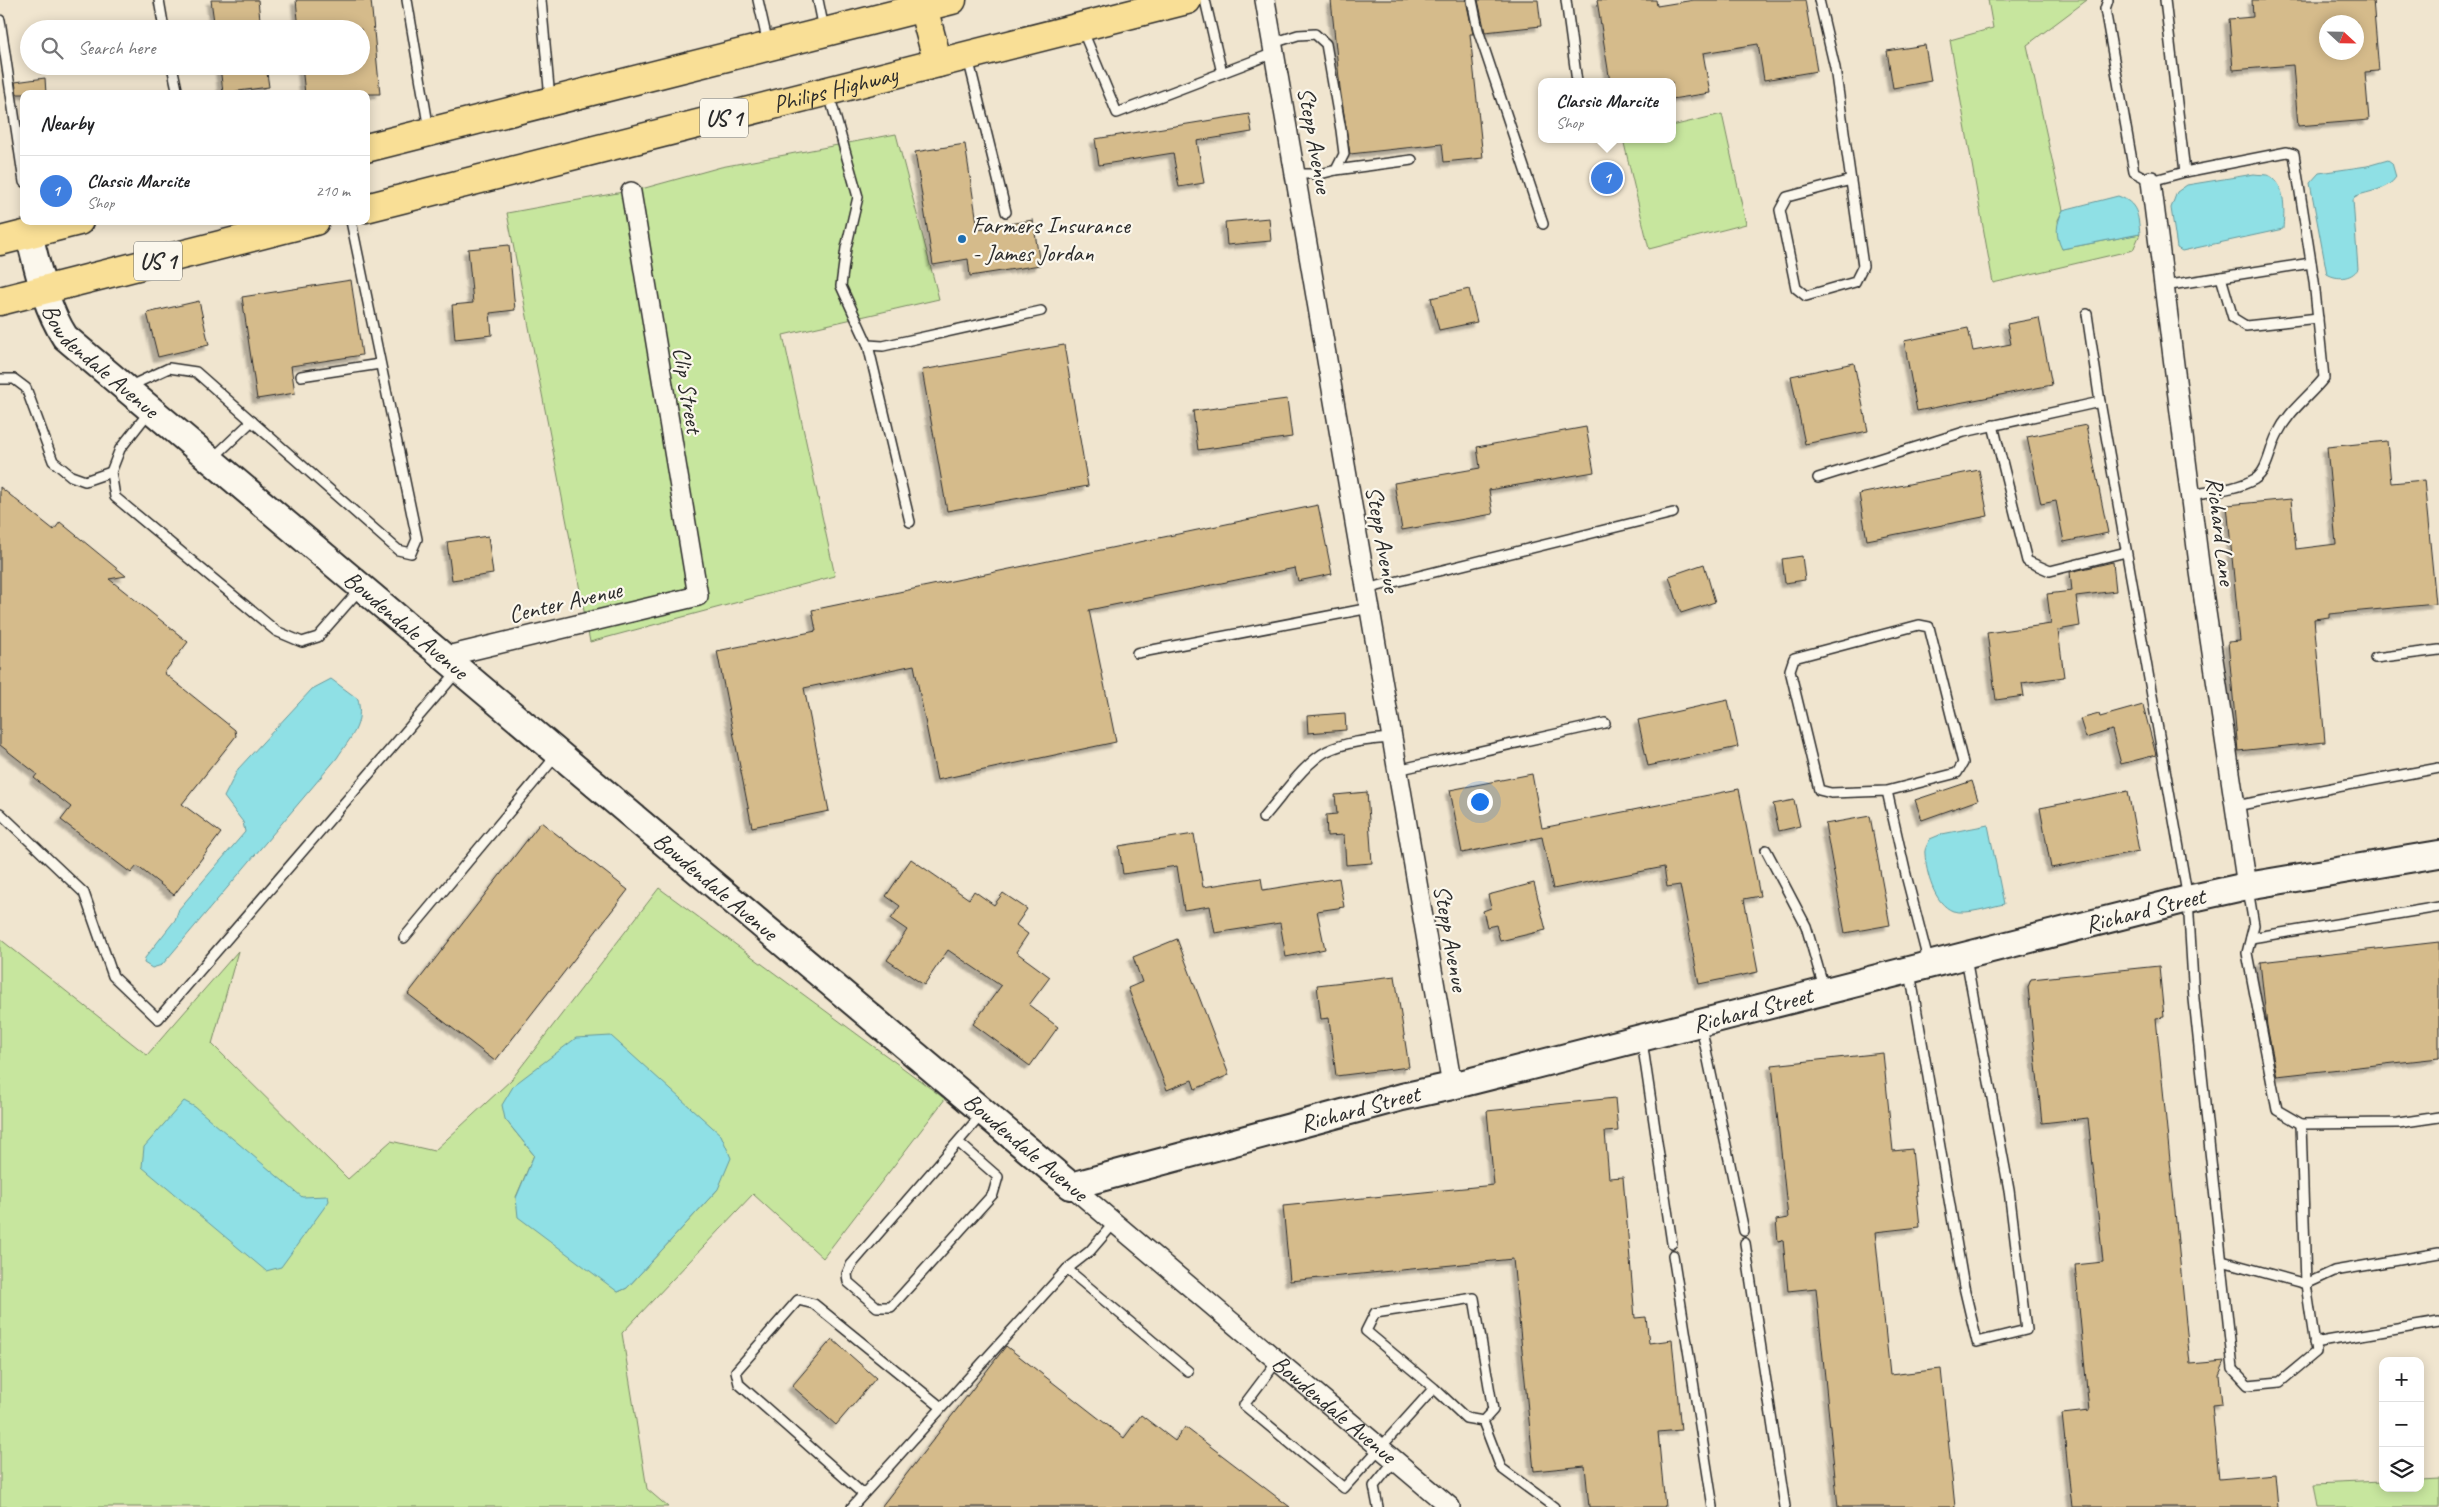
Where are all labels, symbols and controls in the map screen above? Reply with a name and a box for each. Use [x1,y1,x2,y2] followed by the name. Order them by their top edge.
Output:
[2319,15,2364,60] north arrow
[20,20,370,75] search box
[38,34,66,62] icon: search
[78,36,155,60] text: Search here
[770,59,902,119] street label: Philips Highway
[1538,78,1676,143] popup
[1291,85,1339,197] street label: Stepp Avenue
[1556,89,1658,113] text: Classic Marcite
[700,99,748,138] road number: US 1
[40,110,93,136] text: Nearby
[1556,113,1583,133] text: Shop
[1591,159,1623,197] pin: 1
[87,169,189,193] text: Classic Marcite
[52,181,60,201] text: 1
[316,181,350,201] text: 210 m
[87,193,114,213] text: Shop
[972,210,1132,268] place label: Farmers Insurance - James Jordan
[956,233,968,245] marker: Farmers Insurance - James Jordan
[134,242,182,280] road number: US 1
[35,300,167,426] street label: Bowdendale Avenue
[666,345,710,437] street label: Clip Street
[2199,475,2243,589] street label: Richard Lane
[1359,484,1407,596] street label: Stepp Avenue
[338,564,476,687] street label: Bowdendale Avenue
[505,574,627,630] street label: Center Avenue
[1467,789,1493,815] your location
[647,825,786,948] street label: Bowdendale Avenue
[2082,880,2210,939] street label: Richard Street
[1427,883,1475,995] street label: Stepp Avenue
[1690,980,1817,1039] street label: Richard Street
[1297,1078,1424,1139] street label: Richard Street
[958,1086,1096,1209] street label: Bowdendale Avenue
[1266,1348,1404,1471] street label: Bowdendale Avenue
[2379,1357,2424,1492] map controls
[2379,1357,2424,1402] button: +
[2379,1402,2424,1447] button: −
[2379,1447,2424,1492] button: layers

